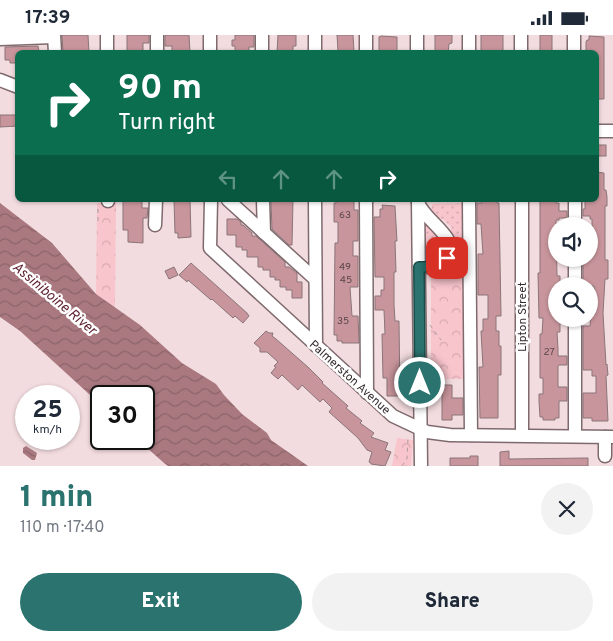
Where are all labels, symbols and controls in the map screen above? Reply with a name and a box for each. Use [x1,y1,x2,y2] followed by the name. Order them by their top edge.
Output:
[25,6,70,30] text: 17:39
[118,67,202,111] text: 90 m
[35,70,100,135] icon: right
[118,110,215,137] text: Turn right
[214,165,242,193] icon: left
[267,165,295,193] icon: ahead
[320,165,348,193] icon: ahead
[373,165,401,193] icon: right
[339,209,351,222] house number: 63
[548,217,598,327] map controls
[548,217,598,267] button: sound
[426,237,468,279] pin
[433,244,461,272] icon: arrive
[9,259,101,340] water label: Assiniboine River
[339,261,351,274] house number: 49
[340,274,352,287] house number: 45
[548,277,598,327] button: search
[515,282,531,352] street label: Lipton Street
[337,315,349,328] house number: 35
[305,337,393,418] street label: Palmerston Avenue
[543,346,555,359] house number: 27
[393,356,445,408] position arrow
[90,385,155,450] speed limit sign: 30
[32,395,63,427] text: 25
[33,422,62,438] text: km/h
[20,480,93,517] text: 1 min
[541,483,593,535] button: close
[20,518,104,538] text: 110 m · 17:40
[20,573,302,631] button: Exit
[312,573,593,631] button: Share

